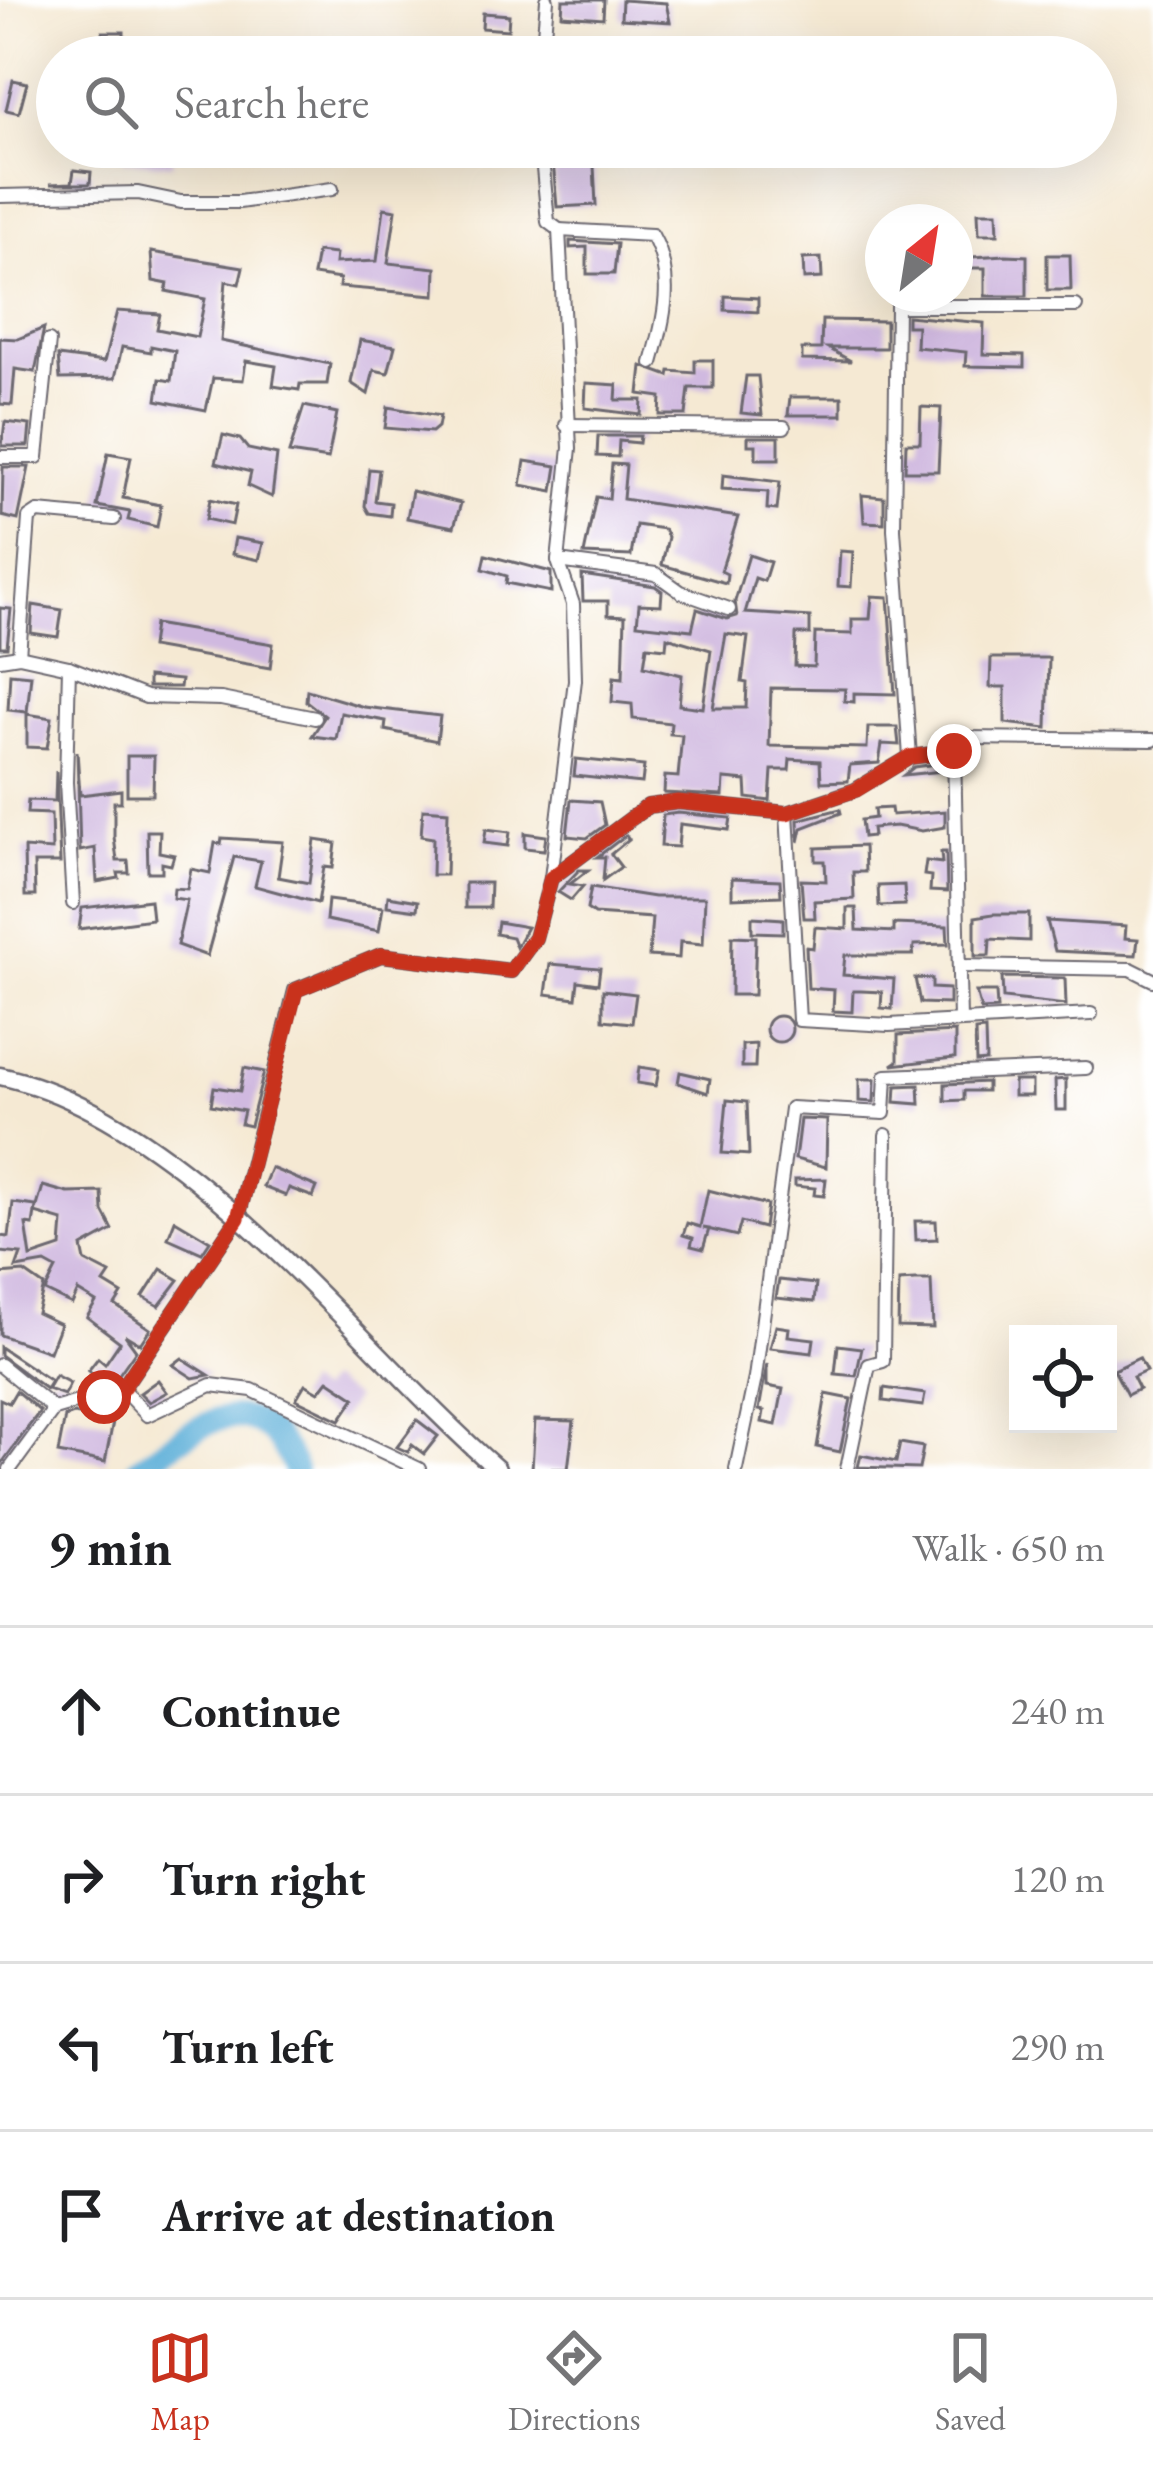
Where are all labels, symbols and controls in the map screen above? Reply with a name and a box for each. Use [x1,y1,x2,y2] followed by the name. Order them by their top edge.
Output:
[36,36,1117,168] search box
[78,69,144,135] icon: search
[174,73,369,131] text: Search here
[865,204,973,312] north arrow
[927,724,981,778] route end
[1009,1325,1117,1433] map controls
[1009,1325,1117,1433] button: locate
[77,1370,131,1424] route start
[48,1514,172,1580] text: 9 min
[912,1522,1105,1573] text: Walk · 650 m
[48,1678,114,1744] icon: ahead
[162,1682,340,1740] text: Continue
[1011,1685,1105,1736] text: 240 m
[48,1846,114,1912] icon: right
[162,1850,365,1908] text: Turn right
[1011,1853,1105,1904] text: 120 m
[48,2014,114,2080] icon: left
[162,2018,334,2076] text: Turn left
[1011,2021,1105,2072] text: 290 m
[48,2182,114,2248] icon: arrive
[162,2186,555,2244] text: Arrive at destination
[147,2325,213,2440] tab: Map
[508,2325,641,2440] tab: Directions
[935,2325,1006,2440] tab: Saved

